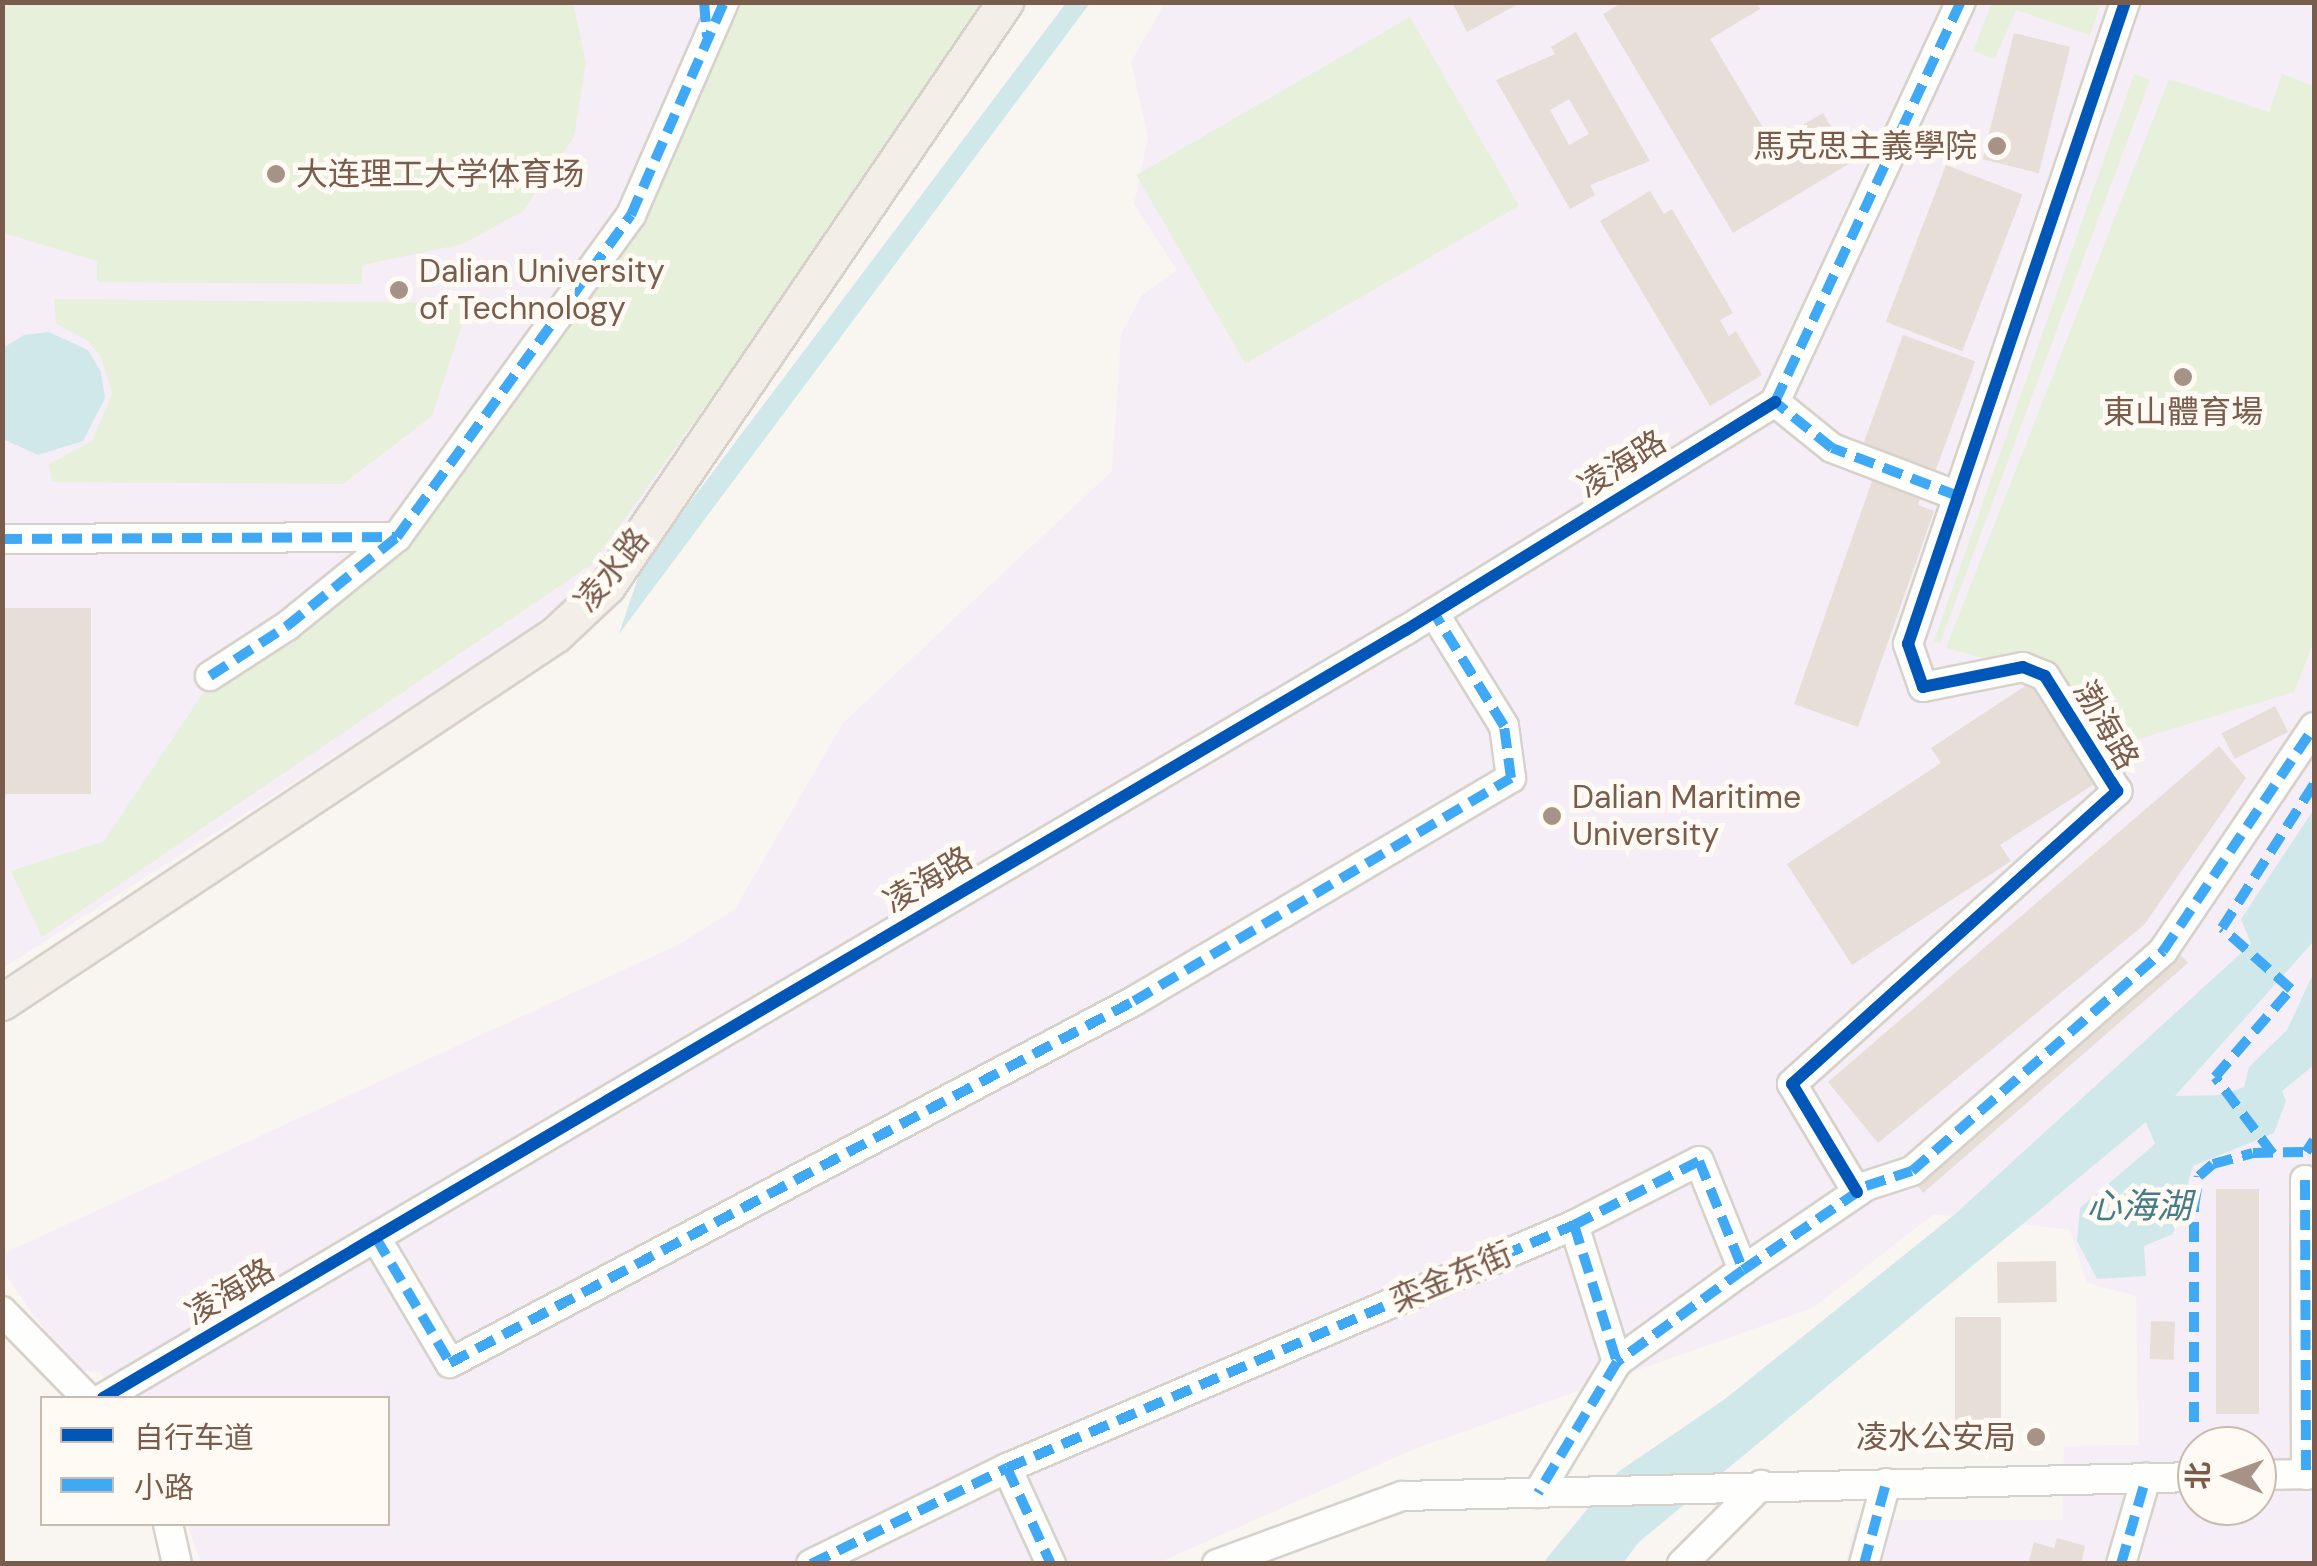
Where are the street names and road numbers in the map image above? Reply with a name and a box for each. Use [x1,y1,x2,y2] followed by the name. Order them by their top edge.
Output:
[1571,422,1673,506] street label: 凌海路
[567,521,657,619] street label: 凌水路
[2065,674,2147,776] street label: 渤海路
[877,839,979,921] street label: 凌海路
[1385,1234,1517,1320] street label: 栾金东街
[179,1251,281,1333] street label: 凌海路

